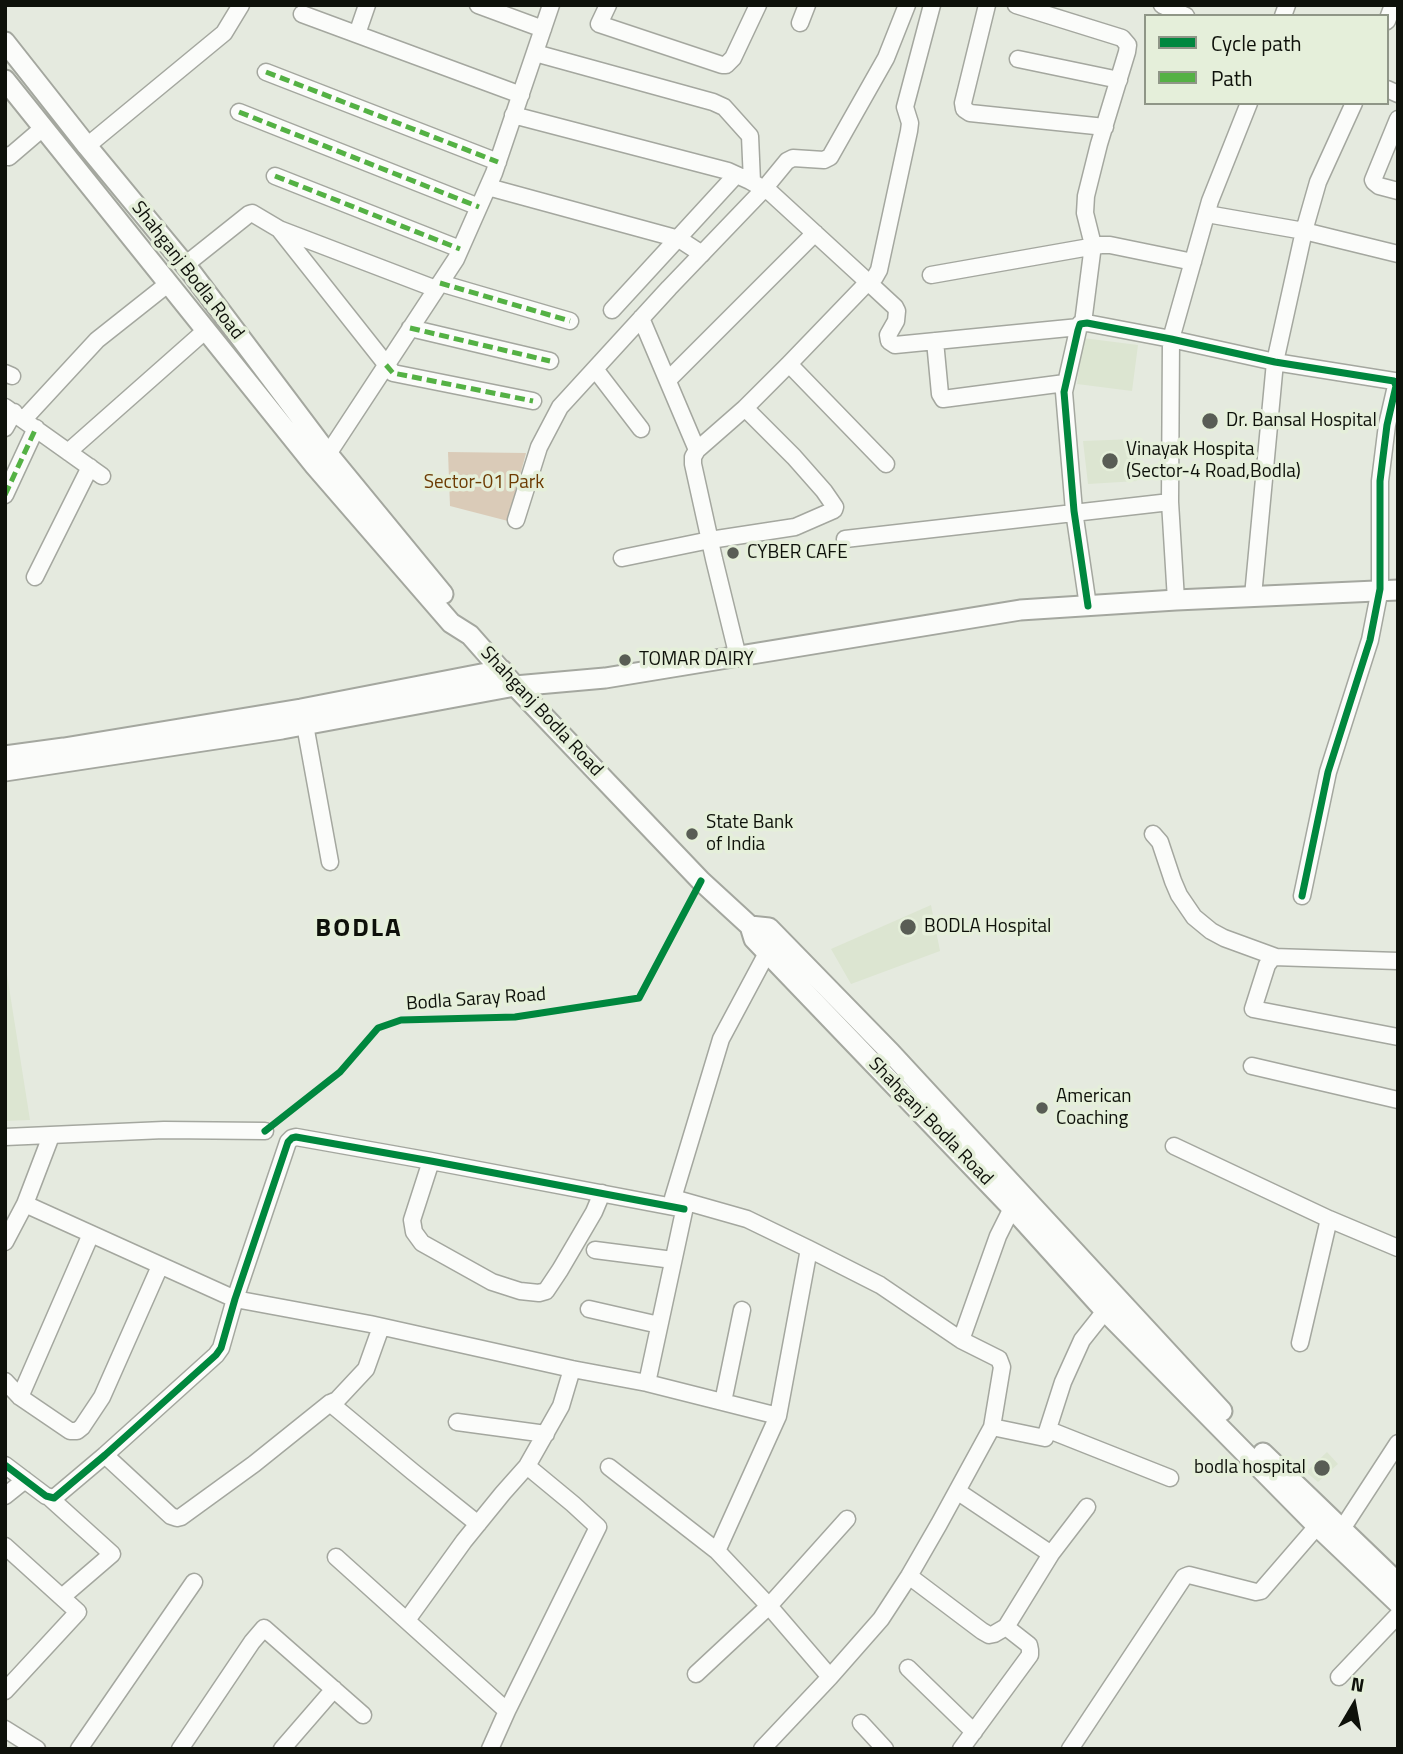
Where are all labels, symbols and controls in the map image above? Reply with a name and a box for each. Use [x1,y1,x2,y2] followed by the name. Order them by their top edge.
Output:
[1144,14,1389,105] legend
[1211,27,1302,59] text: Cycle path
[1211,62,1253,94] text: Path
[126,197,248,345] street label: Shahganj Bodla Road
[1226,410,1377,432] place label: Dr. Bansal Hospital
[1200,411,1220,431] marker: Dr. Bansal Hospital
[1126,439,1301,483] place label: Vinayak Hospita (Sector-4 Road,Bodla)
[1100,451,1120,471] marker: Vinayak Hospita (Sector-4 Road,Bodla)
[424,472,544,494] park label: Sector-01 Park
[747,542,848,564] place label: CYBER CAFE
[725,545,741,561] marker: CYBER CAFE
[475,642,607,782] street label: Shahganj Bodla Road
[639,649,754,671] place label: TOMAR DAIRY
[617,652,633,668] marker: TOMAR DAIRY
[706,812,793,856] place label: State Bank of India
[684,826,700,842] marker: State Bank of India
[316,914,402,946] district label: BODLA
[924,916,1051,938] place label: BODLA Hospital
[898,917,918,937] marker: BODLA Hospital
[405,984,547,1016] street label: Bodla Saray Road
[863,1053,997,1191] street label: Shahganj Bodla Road
[1056,1086,1132,1130] place label: American Coaching
[1034,1100,1050,1116] marker: American Coaching
[1194,1457,1306,1479] place label: bodla hospital
[1312,1458,1332,1478] marker: bodla hospital
[1349,1668,1367,1699] text: N
[1319,1670,1389,1740] north arrow

